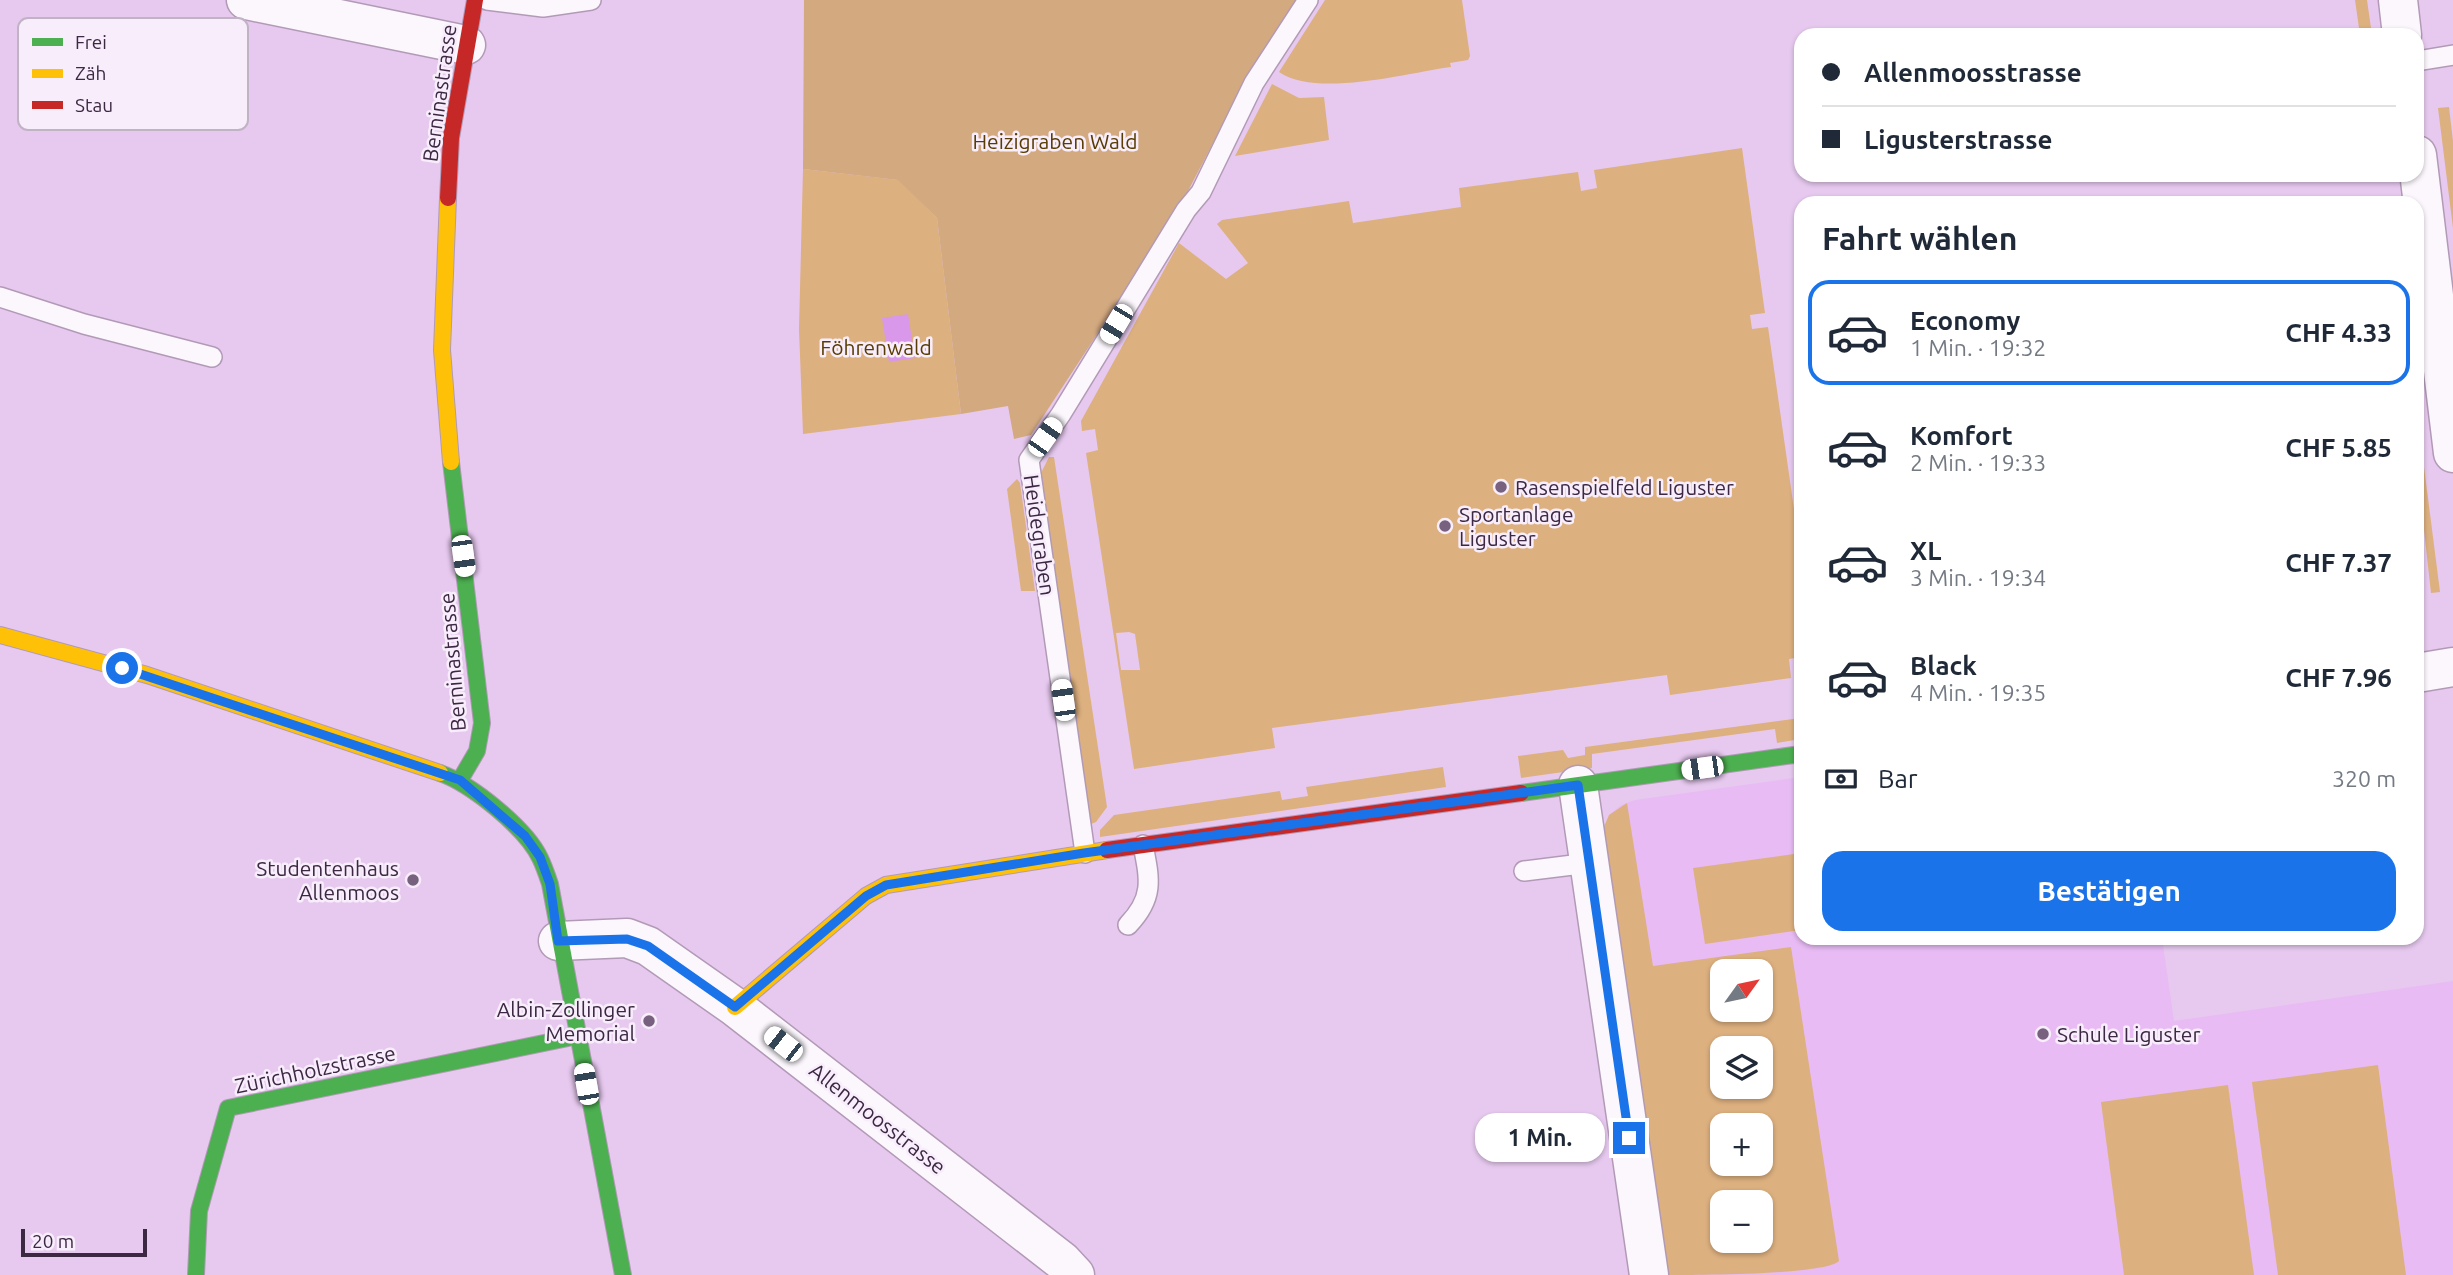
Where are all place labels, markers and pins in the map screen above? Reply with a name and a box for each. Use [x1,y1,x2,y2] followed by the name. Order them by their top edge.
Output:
[1515,475,1734,499] place label: Rasenspielfeld Liguster
[1493,479,1509,495] marker: Rasenspielfeld Liguster
[1459,502,1574,550] place label: Sportanlage Liguster
[1437,518,1453,534] marker: Sportanlage Liguster
[256,856,399,904] place label: Studentenhaus Allenmoos
[405,872,421,888] marker: Studentenhaus Allenmoos
[497,997,635,1045] place label: Albin-Zollinger Memorial
[641,1013,657,1029] marker: Albin-Zollinger Memorial
[2057,1022,2200,1046] place label: Schule Liguster
[2035,1026,2051,1042] marker: Schule Liguster

